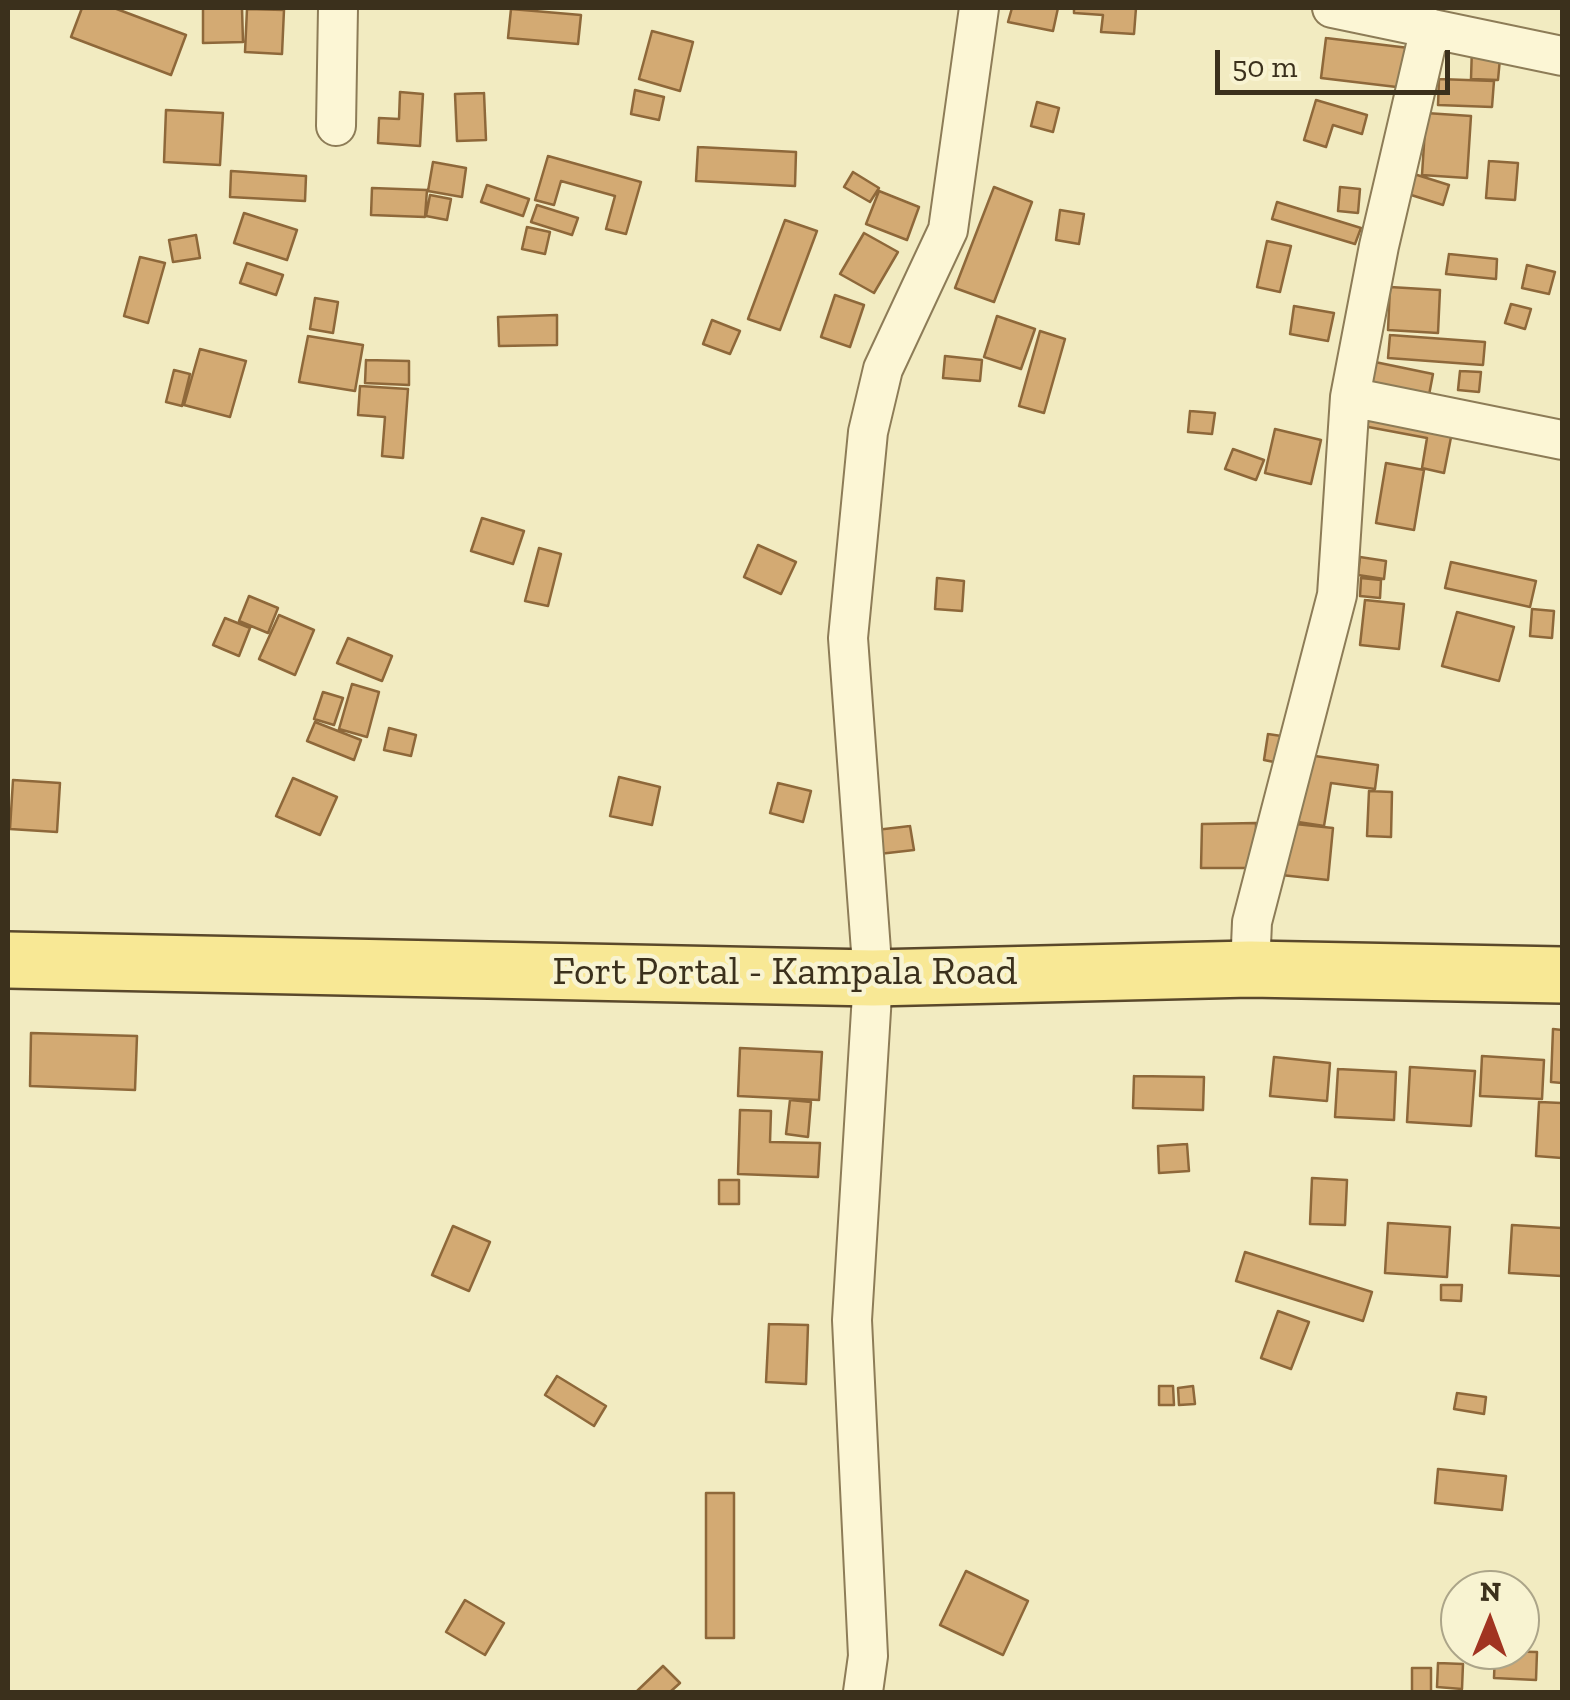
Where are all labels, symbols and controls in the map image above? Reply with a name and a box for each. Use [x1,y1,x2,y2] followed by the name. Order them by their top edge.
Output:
[1220,30,1455,92] scale bar
[1232,49,1297,85] text: 50 m
[553,949,1017,997] street label: Fort Portal - Kampala Road
[1440,1570,1540,1670] north arrow
[1480,1575,1501,1608] text: N

